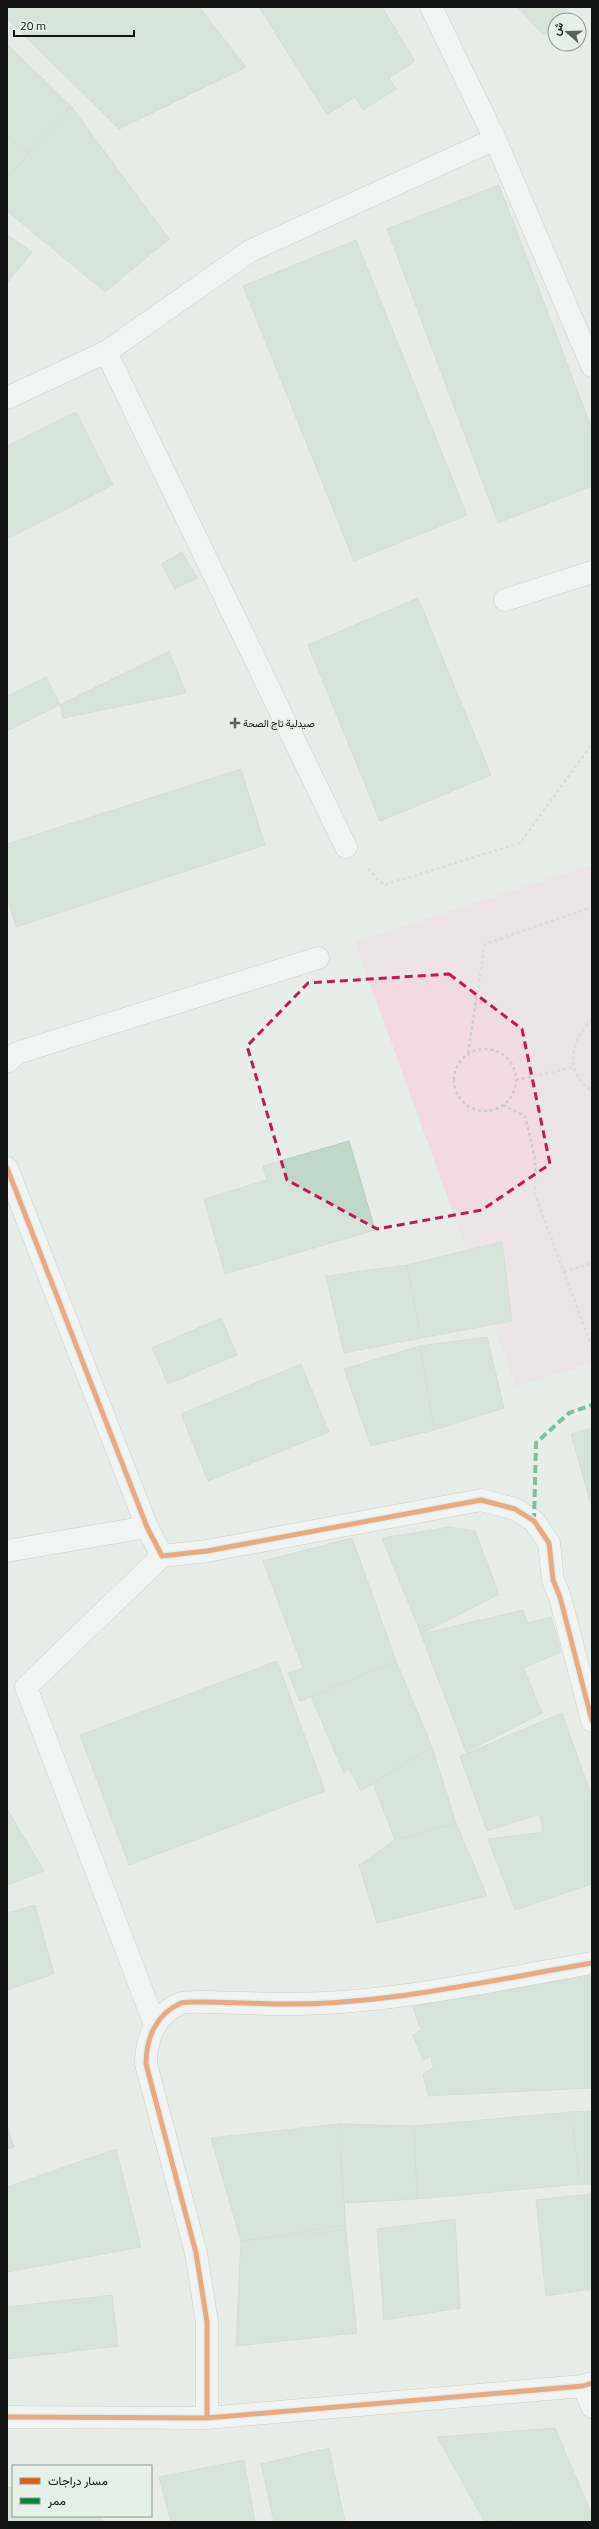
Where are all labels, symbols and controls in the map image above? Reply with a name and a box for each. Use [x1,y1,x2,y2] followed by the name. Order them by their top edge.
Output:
[14,12,134,38] scale bar
[547,12,587,52] north arrow
[20,16,46,35] text: 20 m
[548,20,567,38] text: ش
[243,716,315,731] place label: صيدلية تاج الصحة
[230,718,240,728] marker: صيدلية تاج الصحة
[12,2465,152,2517] legend
[48,2471,108,2490] text: مسار دراجات
[47,2491,66,2510] text: ممر

